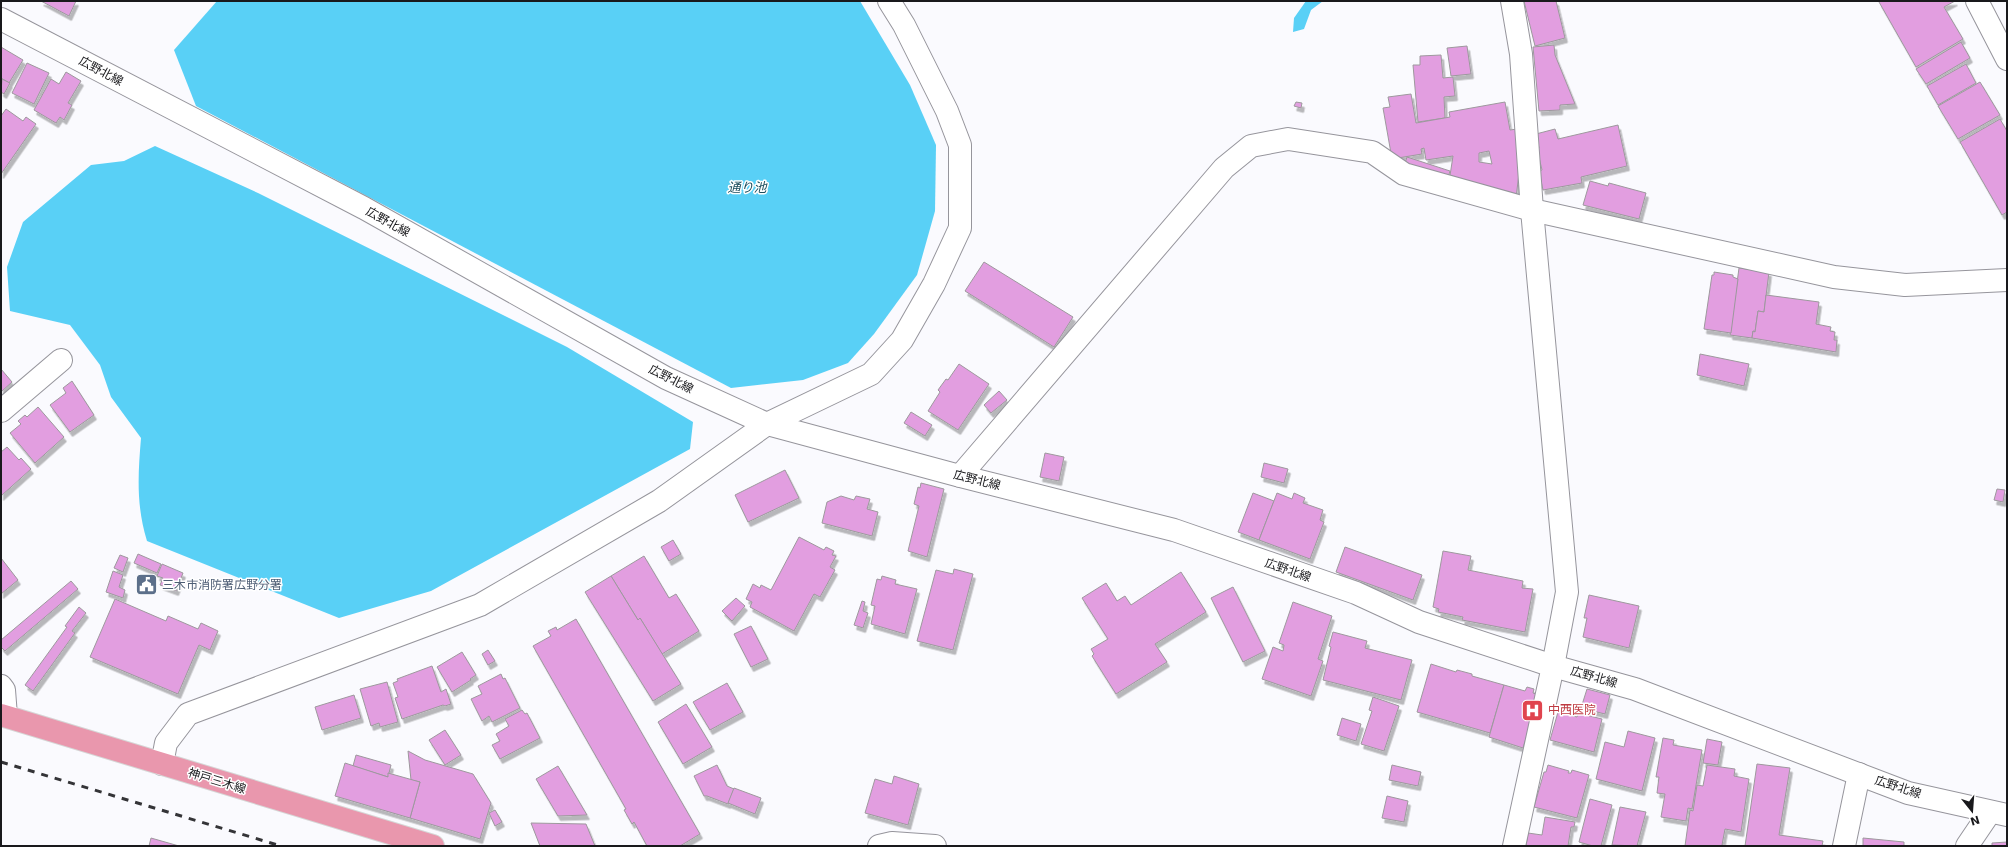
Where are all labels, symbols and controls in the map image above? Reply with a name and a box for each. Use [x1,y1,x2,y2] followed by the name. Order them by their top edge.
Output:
[77,54,125,88] street label: 広野北線
[727,180,768,195] water label: 通り池
[364,204,412,240] street label: 広野北線
[646,362,696,396] street label: 広野北線
[952,467,1002,493] street label: 広野北線
[1263,556,1313,584] street label: 広野北線
[133,572,159,598] public building icon: 三木市消防署広野分署
[162,578,282,592] place label: 三木市消防署広野分署
[1569,664,1619,690] street label: 広野北線
[1520,697,1546,723] hospital icon: 中西医院
[1548,703,1596,717] place label: 中西医院
[186,766,248,796] street label: 神戸三木線
[1873,773,1923,801] street label: 広野北線
[1952,791,1992,831] north arrow
[1968,813,1981,828] text: N

